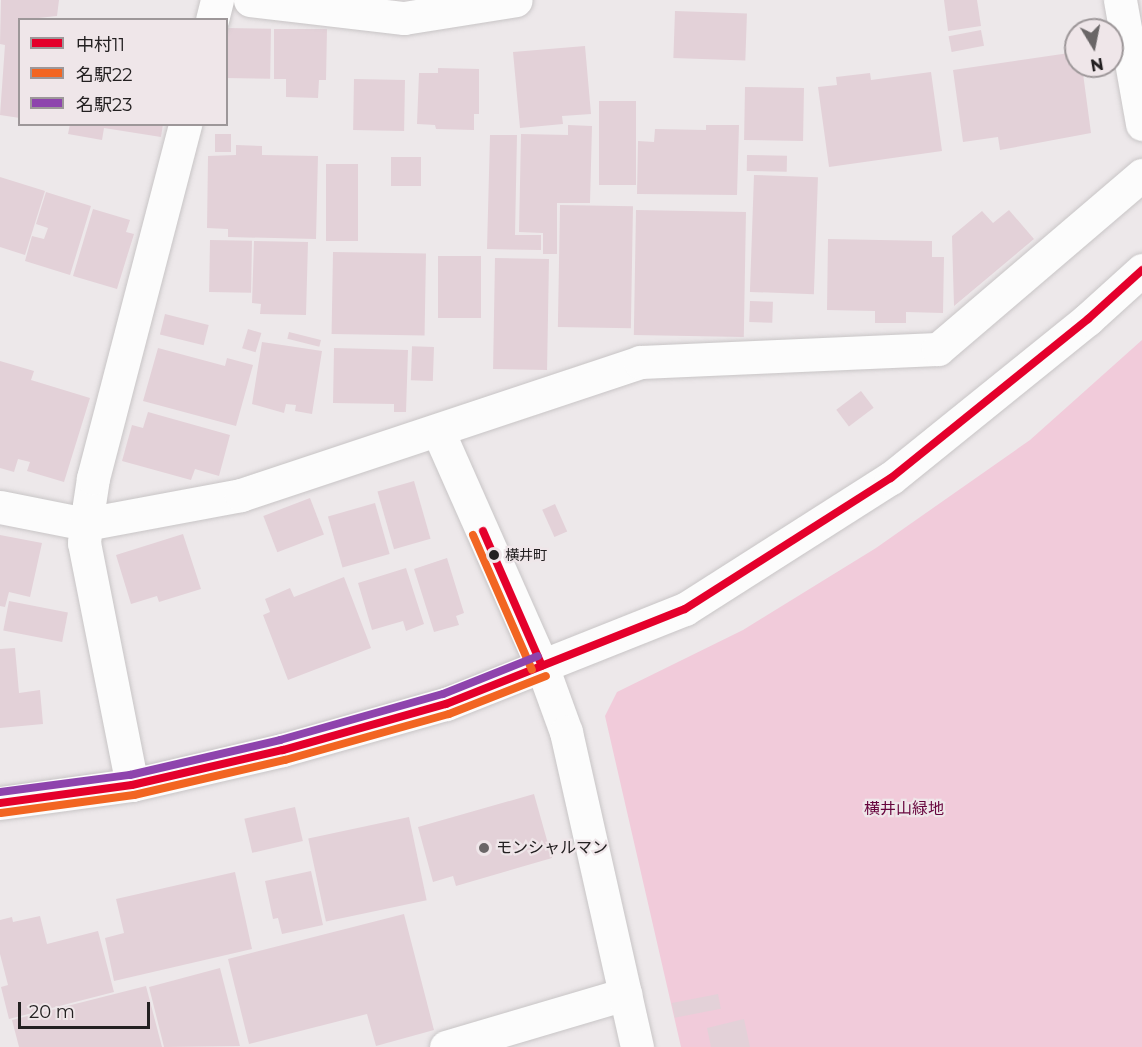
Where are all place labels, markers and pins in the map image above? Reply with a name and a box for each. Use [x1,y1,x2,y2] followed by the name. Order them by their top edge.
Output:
[505,547,547,563] place label: 横井町
[488,549,500,561] marker: 横井町
[496,838,608,858] place label: モンシャルマン
[477,841,491,855] marker: モンシャルマン

